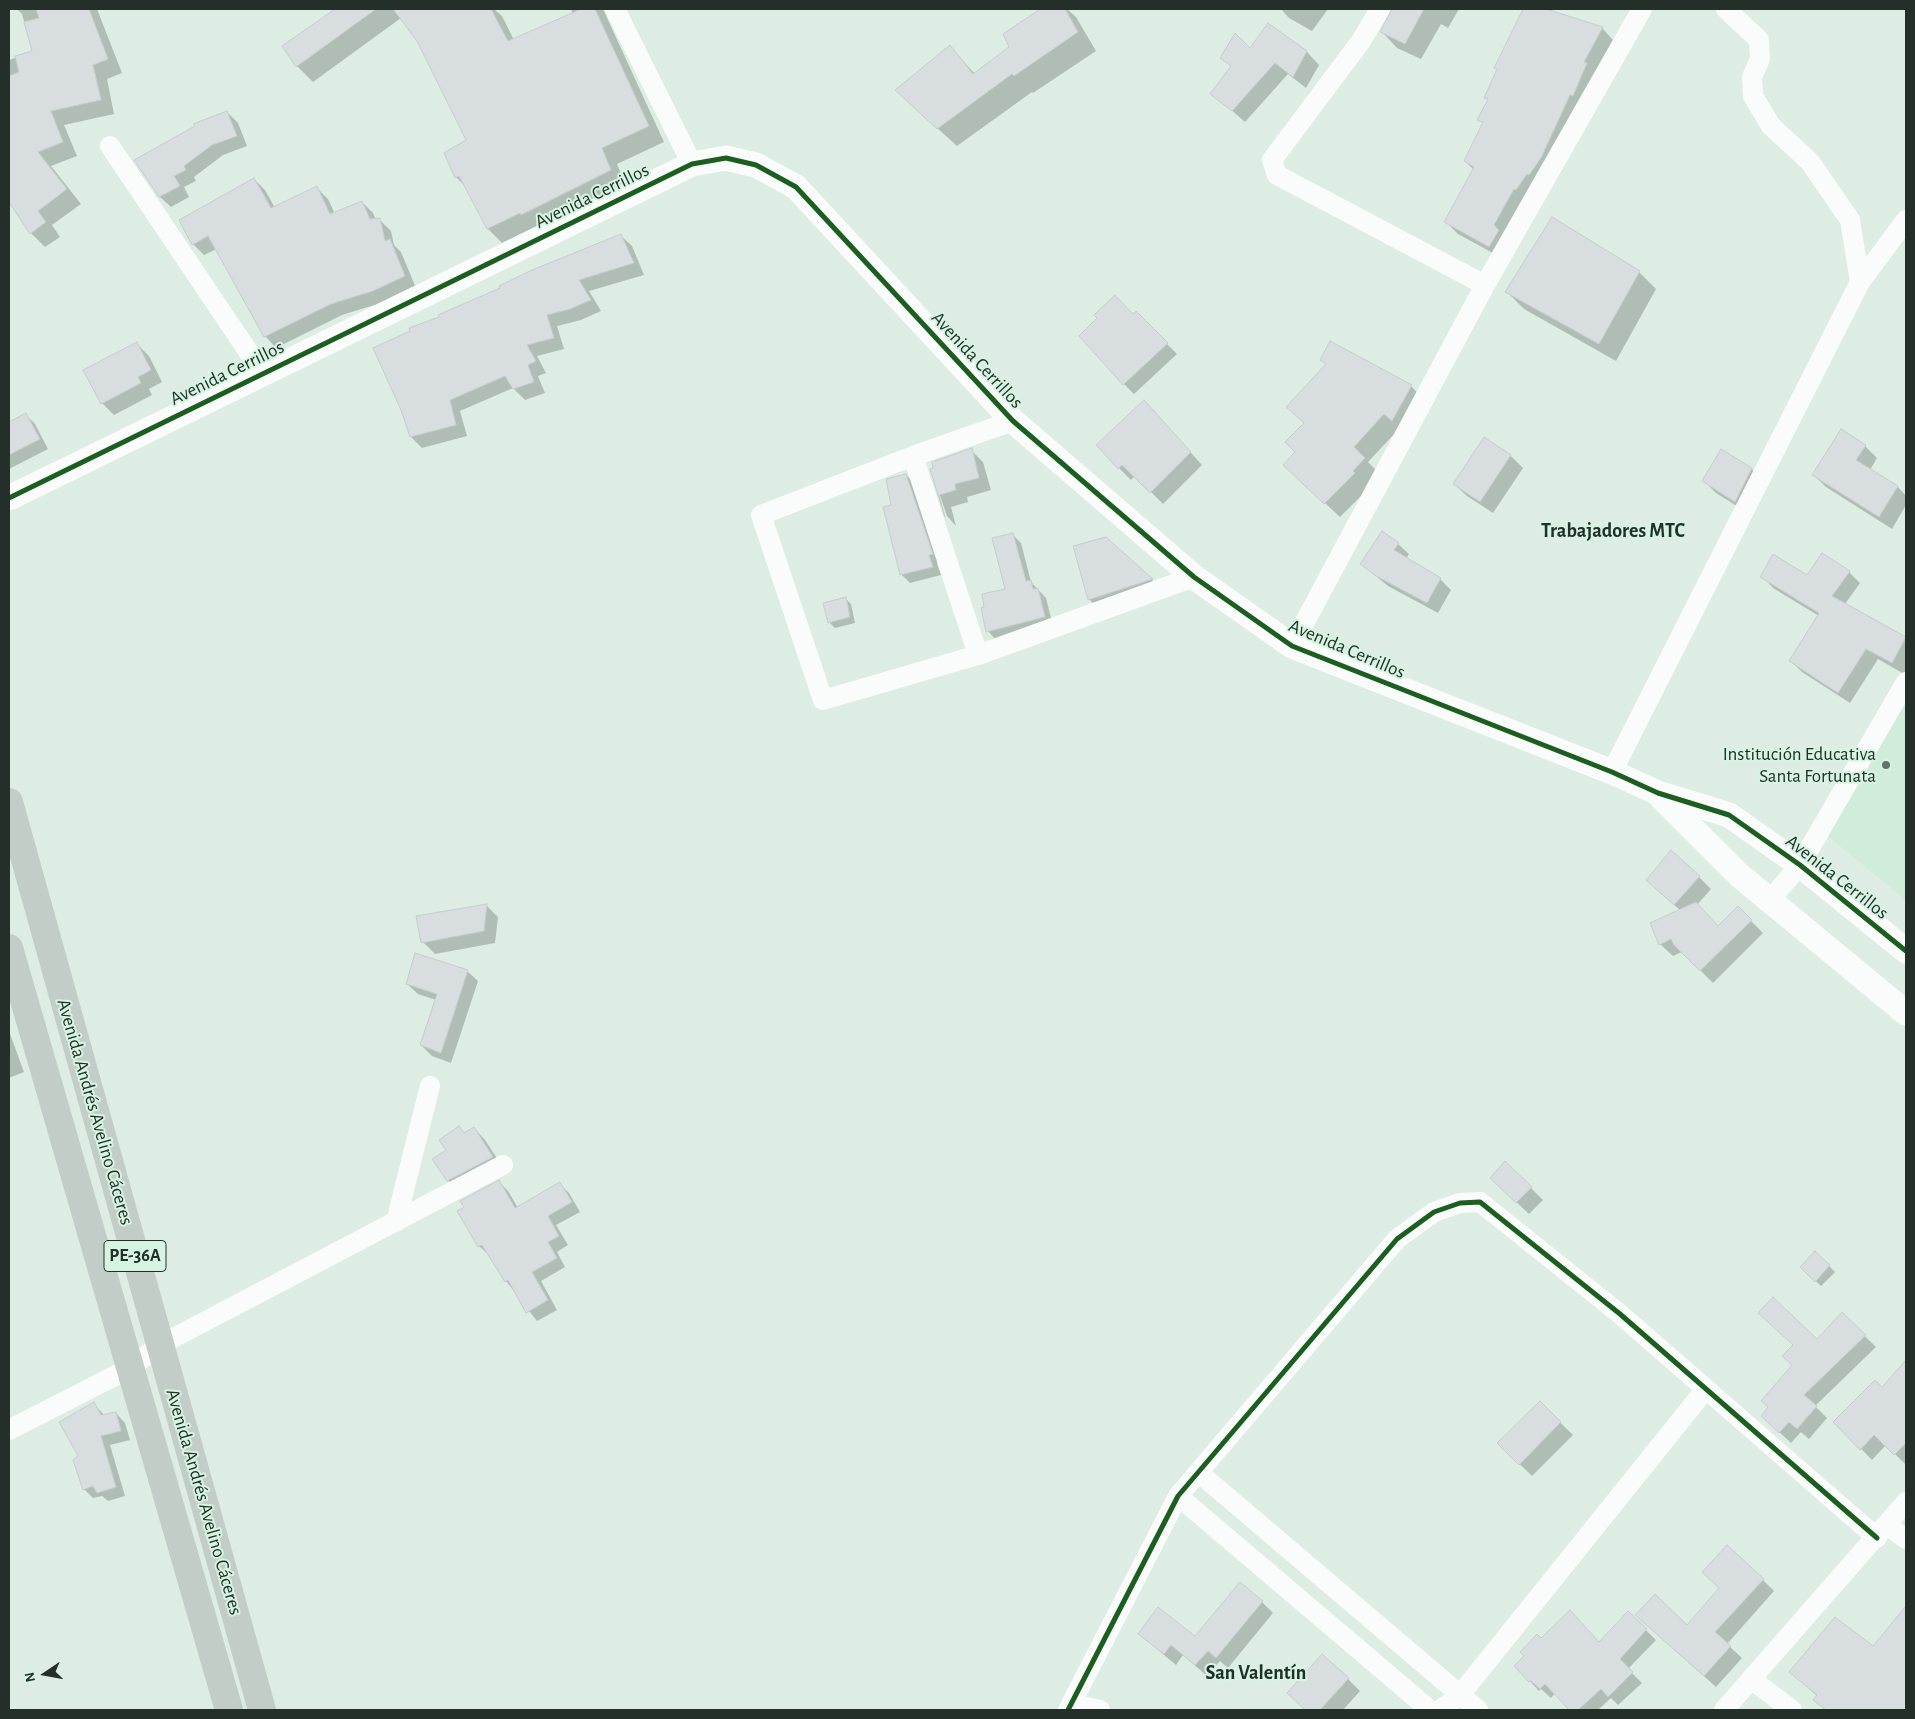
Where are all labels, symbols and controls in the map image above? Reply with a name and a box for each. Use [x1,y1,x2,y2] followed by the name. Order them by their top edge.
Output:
[531,159,653,233] street label: Avenida Cerrillos
[926,307,1028,413] street label: Avenida Cerrillos
[166,336,288,410] street label: Avenida Cerrillos
[1541,519,1685,543] district label: Trabajadores MTC
[1285,614,1409,684] street label: Avenida Cerrillos
[1723,743,1876,787] place label: Institución Educativa Santa Fortunata
[1880,759,1892,771] marker: Institución Educativa Santa Fortunata
[1781,830,1893,924] street label: Avenida Cerrillos
[52,996,138,1228] street label: Avenida Andrés Avelino Cáceres
[104,1240,166,1272] road number: PE-36A
[161,1386,247,1618] street label: Avenida Andrés Avelino Cáceres
[20,1649,70,1699] north arrow
[1206,1661,1306,1685] district label: San Valentín
[22,1671,38,1683] text: N

